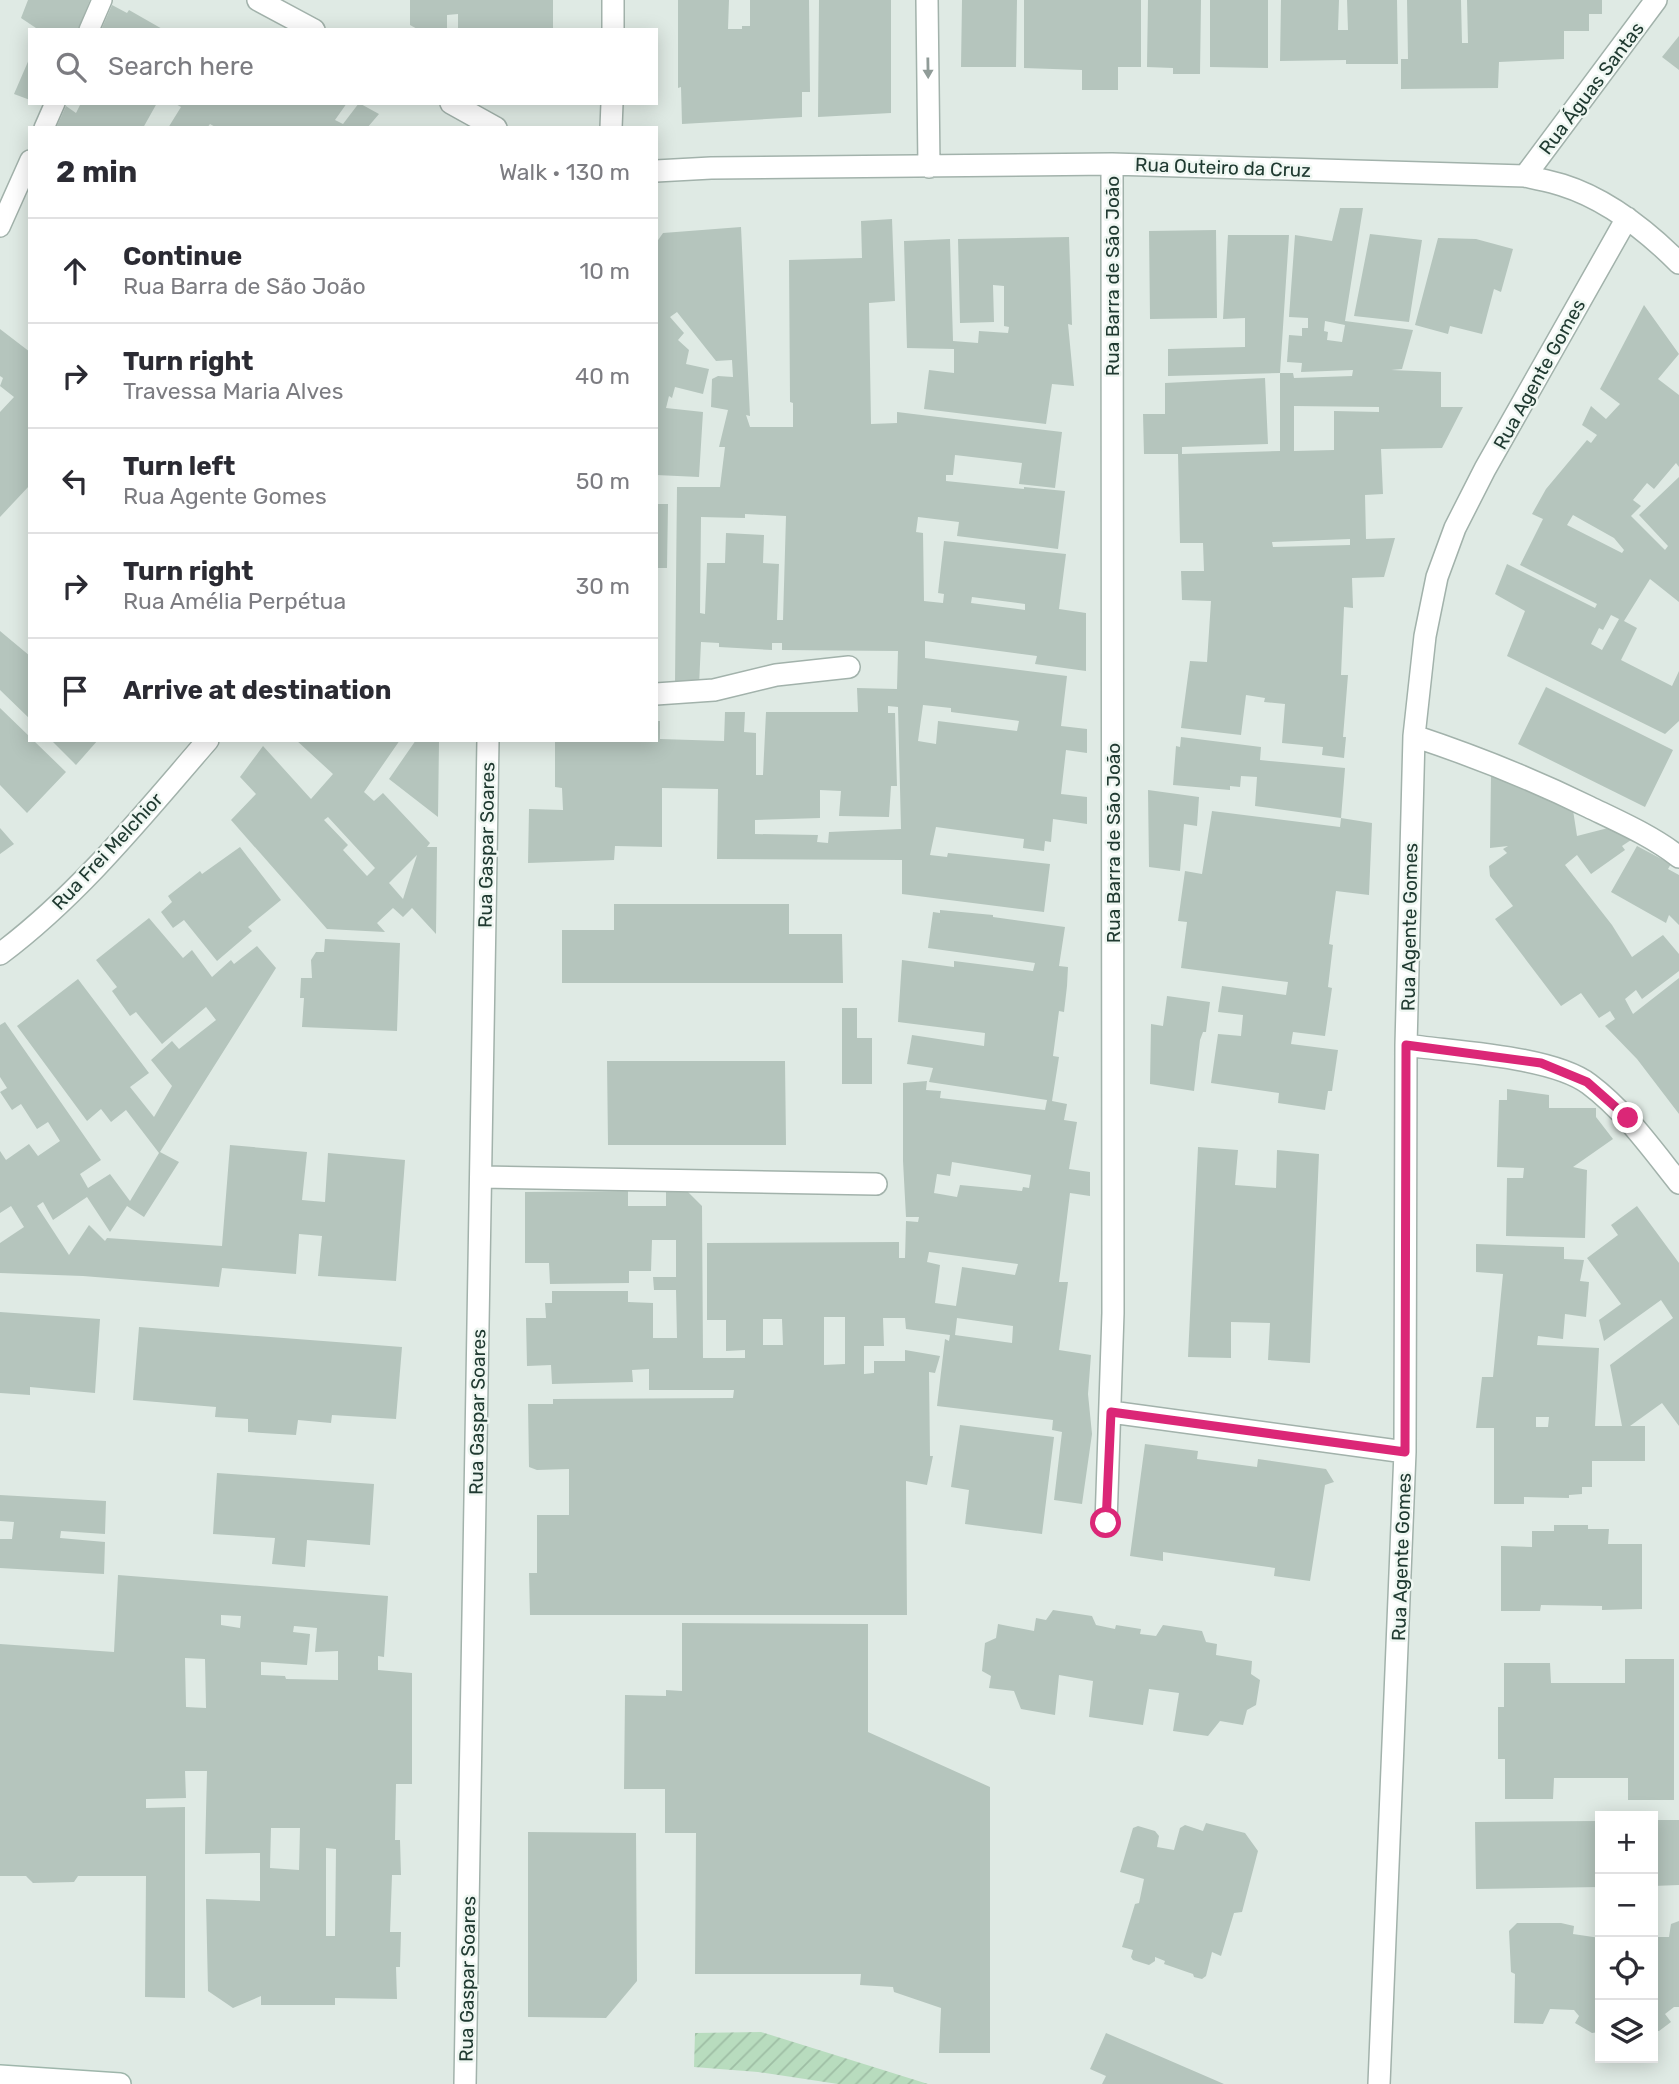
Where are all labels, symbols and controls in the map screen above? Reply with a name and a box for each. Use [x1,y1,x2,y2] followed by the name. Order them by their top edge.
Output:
[1534,17,1649,159] street label: Rua Águas Santas
[28,28,658,105] search box
[52,48,90,86] icon: search
[108,51,254,82] text: Search here
[922,57,934,79] one-way arrow
[1135,153,1311,182] street label: Rua Outeiro da Cruz
[56,154,137,190] text: 2 min
[499,158,630,186] text: Walk · 130 m
[1101,176,1124,376] street label: Rua Barra de São João
[123,241,242,272] text: Continue
[56,252,94,290] icon: ahead
[579,257,630,285] text: 10 m
[123,272,366,300] text: Rua Barra de São João
[1489,295,1590,453] street label: Rua Agente Gomes
[123,346,253,377] text: Turn right
[56,357,94,395] icon: right
[575,362,630,390] text: 40 m
[123,377,343,405] text: Travessa Maria Alves
[123,451,235,482] text: Turn left
[56,462,94,500] icon: left
[576,467,630,495] text: 50 m
[123,482,327,510] text: Rua Agente Gomes
[123,556,253,587] text: Turn right
[56,567,94,605] icon: right
[575,572,630,600] text: 30 m
[123,587,346,615] text: Rua Amélia Perpétua
[56,672,94,710] icon: arrive
[123,675,391,706] text: Arrive at destination
[1102,743,1125,943] street label: Rua Barra de São João
[474,762,499,928] street label: Rua Gaspar Soares
[47,787,168,915] street label: Rua Frei Melchior
[1397,843,1422,1011] street label: Rua Agente Gomes
[1612,1102,1643,1133] route end
[465,1329,490,1495] street label: Rua Gaspar Soares
[1387,1473,1416,1642] street label: Rua Agente Gomes
[1090,1507,1121,1538] route start
[1595,1811,1658,2063] map controls
[1595,1811,1658,1874] button: +
[1595,1874,1658,1937] button: −
[455,1896,480,2062] street label: Rua Gaspar Soares
[1595,1937,1658,2000] button: locate
[1595,2000,1658,2063] button: layers

